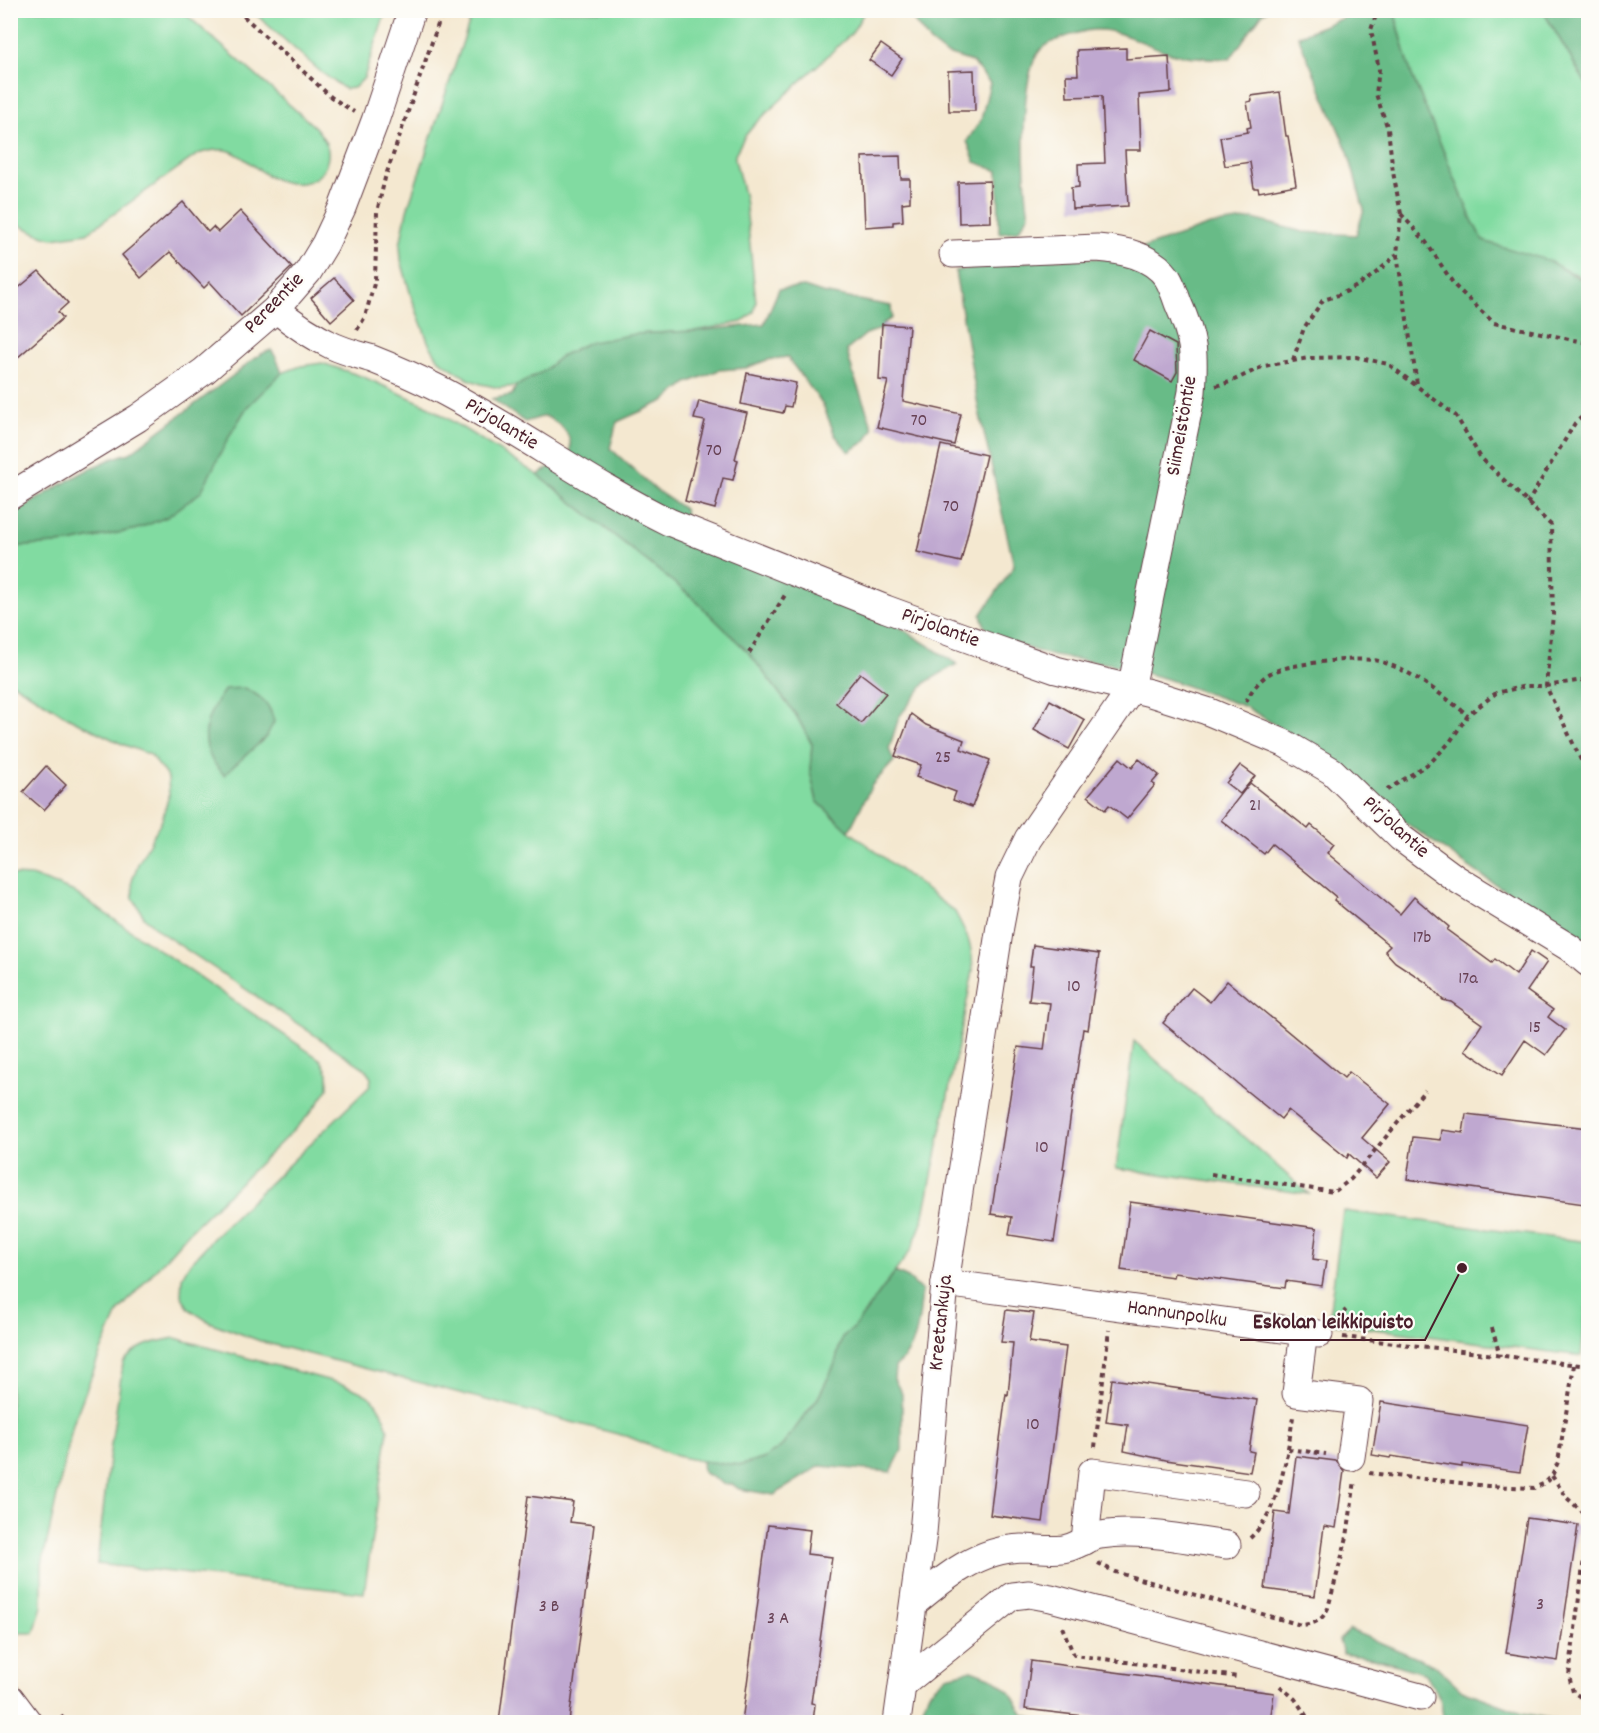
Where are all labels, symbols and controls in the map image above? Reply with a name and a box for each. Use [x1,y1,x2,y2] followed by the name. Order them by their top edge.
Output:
[238,266,312,342] street label: Pereentie
[1159,374,1207,478] street label: Siimeistöntie
[458,391,544,459] street label: Pirjolantie
[911,409,927,434] house number: 70
[706,439,722,464] house number: 70
[943,495,959,520] house number: 70
[897,601,983,657] street label: Pirjolantie
[935,746,951,771] house number: 25
[1355,790,1435,866] street label: Pirjolantie
[1249,794,1261,819] house number: 21
[1413,926,1432,951] house number: 17b
[1458,967,1478,992] house number: 17a
[1067,975,1081,1000] house number: 10
[1529,1016,1541,1041] house number: 15
[1035,1136,1049,1161] house number: 10
[922,1272,962,1372] street label: Kreetankuja
[1125,1293,1229,1337] street label: Hannunpolku
[1240,1300,1425,1340] callout: Eskolan leikkipuisto
[1253,1308,1414,1339] text: Eskolan leikkipuisto
[1026,1413,1040,1438] house number: 10
[1536,1593,1544,1618] house number: 3
[539,1595,559,1620] house number: 3 B
[767,1607,789,1632] house number: 3 A

